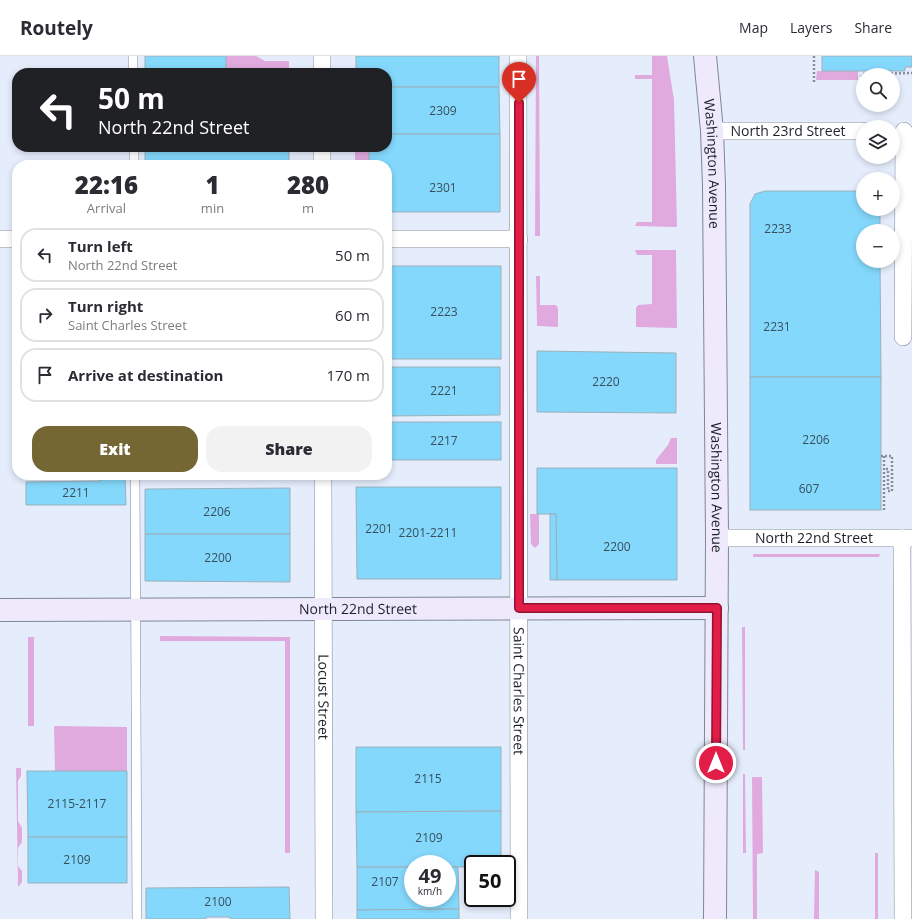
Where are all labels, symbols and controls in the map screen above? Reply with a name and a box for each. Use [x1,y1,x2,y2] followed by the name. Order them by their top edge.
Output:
[20,15,93,41] text: Routely
[739,18,768,37] text: Map
[790,18,832,37] text: Layers
[854,18,892,37] text: Share
[502,62,536,103] pin
[508,68,530,90] icon: arrive
[856,68,900,268] map controls
[856,68,900,112] button: search
[98,79,165,117] text: 50 m
[32,84,84,136] icon: left
[700,98,724,229] street label: Washington Avenue
[429,102,457,119] house number: 2309
[98,115,249,139] text: North 22nd Street
[856,120,900,164] button: layers
[730,121,846,140] street label: North 23rd Street
[75,168,138,201] text: 22:16
[205,168,220,201] text: 1
[287,168,329,201] text: 280
[856,172,900,216] button: +
[429,179,457,196] house number: 2301
[87,199,126,217] text: Arrival
[201,199,224,217] text: min
[302,199,314,217] text: m
[764,220,792,237] house number: 2233
[856,224,900,268] button: −
[68,236,133,256] text: Turn left
[34,244,56,266] icon: left
[335,245,370,265] text: 50 m
[68,256,177,274] text: North 22nd Street
[68,296,143,316] text: Turn right
[430,303,458,320] house number: 2223
[34,304,56,326] icon: right
[335,305,370,325] text: 60 m
[68,316,187,334] text: Saint Charles Street
[763,318,791,335] house number: 2231
[34,364,56,386] icon: arrive
[68,365,223,385] text: Arrive at destination
[326,365,370,385] text: 170 m
[592,373,620,390] house number: 2220
[430,382,458,399] house number: 2221
[707,422,727,553] street label: Washington Avenue
[32,426,198,472] button: Exit
[206,426,372,472] button: Share
[802,431,830,448] house number: 2206
[430,432,458,449] house number: 2217
[799,480,819,497] house number: 607
[62,484,90,501] house number: 2211
[203,503,231,520] house number: 2206
[365,520,393,537] house number: 2201
[399,524,457,541] house number: 2201-2211
[755,528,873,547] street label: North 22nd Street
[603,538,631,555] house number: 2200
[204,549,232,566] house number: 2200
[299,599,417,618] street label: North 22nd Street
[510,627,529,755] street label: Saint Charles Street
[314,654,334,740] street label: Locust Street
[695,742,737,784] position arrow
[414,770,442,787] house number: 2115
[48,795,107,812] house number: 2115-2117
[415,829,443,846] house number: 2109
[63,851,91,868] house number: 2109
[464,855,516,907] speed limit sign: 50
[419,862,441,889] text: 49
[371,873,399,890] house number: 2107
[418,884,442,898] text: km/h
[204,893,232,910] house number: 2100

